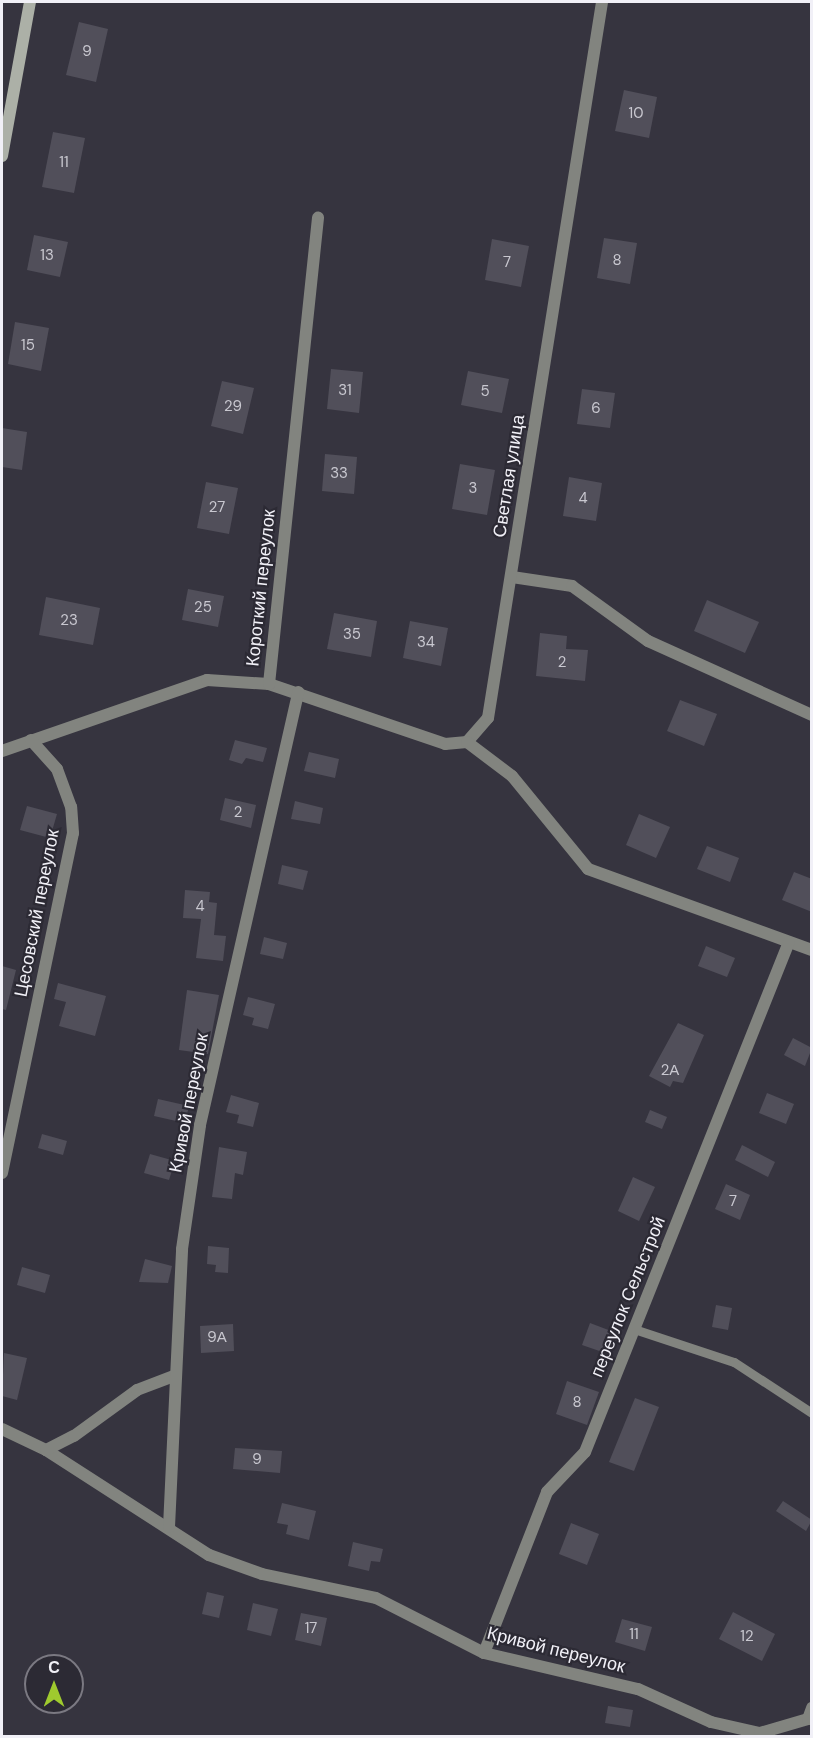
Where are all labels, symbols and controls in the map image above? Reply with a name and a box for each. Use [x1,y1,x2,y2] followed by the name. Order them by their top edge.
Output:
[82,43,92,61] house number: 9
[629,105,643,123] house number: 10
[59,154,69,172] house number: 11
[40,247,54,265] house number: 13
[612,252,622,270] house number: 8
[503,254,511,272] house number: 7
[21,337,35,355] house number: 15
[338,382,352,400] house number: 31
[480,383,490,401] house number: 5
[224,398,242,416] house number: 29
[591,400,601,418] house number: 6
[489,413,529,539] street label: Светлая улица
[330,465,348,483] house number: 33
[469,480,477,498] house number: 3
[578,490,588,508] house number: 4
[209,499,225,517] house number: 27
[242,508,280,668] street label: Короткий переулок
[194,599,212,617] house number: 25
[60,612,78,630] house number: 23
[343,626,361,644] house number: 35
[417,634,435,652] house number: 34
[558,654,566,672] house number: 2
[234,804,242,822] house number: 2
[10,827,64,999] street label: Цесовский переулок
[195,898,205,916] house number: 4
[165,1031,213,1175] street label: Кривой переулок
[661,1062,679,1080] house number: 2А
[729,1193,737,1211] house number: 7
[586,1214,670,1380] street label: переулок Сельстрой
[207,1329,227,1347] house number: 9А
[572,1394,582,1412] house number: 8
[252,1451,262,1469] house number: 9
[305,1620,317,1638] house number: 17
[485,1622,627,1678] street label: Кривой переулок
[629,1626,639,1644] house number: 11
[740,1628,754,1646] house number: 12
[24,1654,84,1714] north arrow
[48,1657,60,1678] text: С

